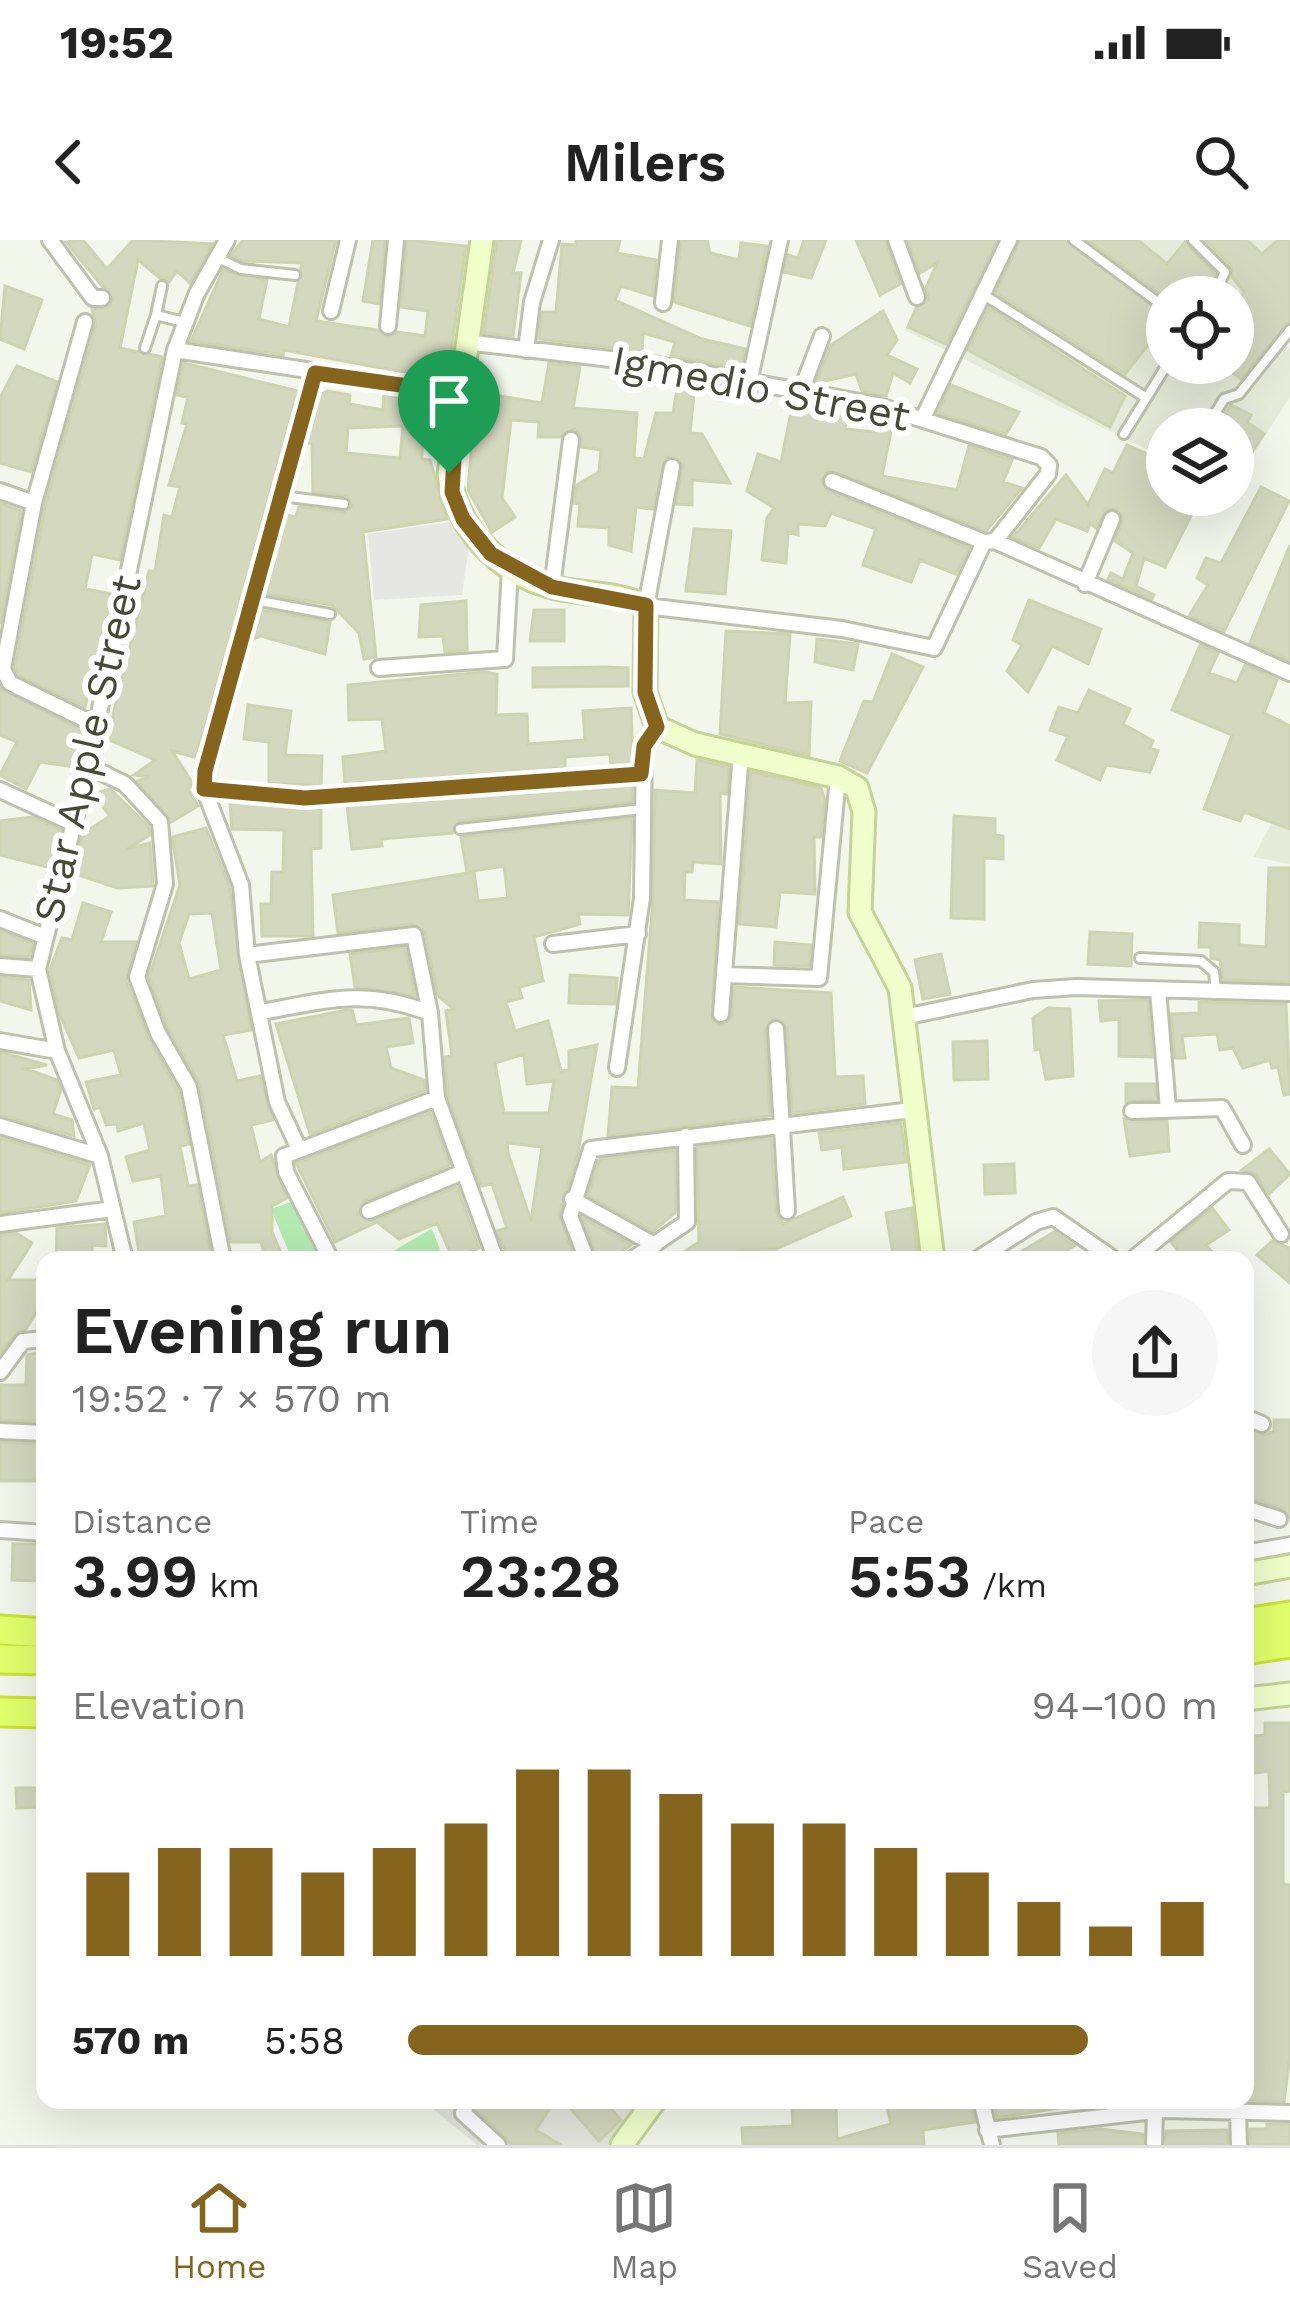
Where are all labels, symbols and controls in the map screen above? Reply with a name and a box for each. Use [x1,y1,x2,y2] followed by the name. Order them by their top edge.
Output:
[60,16,174,69] text: 19:52
[36,129,102,195] icon: back
[1188,129,1254,195] icon: search
[564,131,726,194] text: Milers
[1146,276,1254,516] map controls
[1146,276,1254,384] button: locate
[608,335,914,441] street label: Igmedio Street
[398,350,500,473] pin
[416,368,482,434] icon: arrive
[1146,408,1254,516] button: layers
[23,570,151,928] street label: Star Apple Street
[1092,1290,1218,1416] button: share
[72,1292,453,1369] text: Evening run
[72,1376,392,1421] text: 19:52 · 7 × 570 m
[72,1502,212,1541] text: Distance
[460,1502,539,1541] text: Time
[848,1502,924,1541] text: Pace
[72,1541,198,1612] text: 3.99
[460,1541,622,1612] text: 23:28
[848,1541,971,1612] text: 5:53
[198,1566,260,1605] text: km
[971,1566,1047,1605] text: /km
[72,1683,246,1728] text: Elevation
[1032,1683,1218,1728] text: 94–100 m
[72,2018,189,2063] text: 570 m
[264,2018,345,2063] text: 5:58
[172,2175,266,2286] tab: Home
[611,2175,678,2286] tab: Map
[1022,2175,1118,2286] tab: Saved

